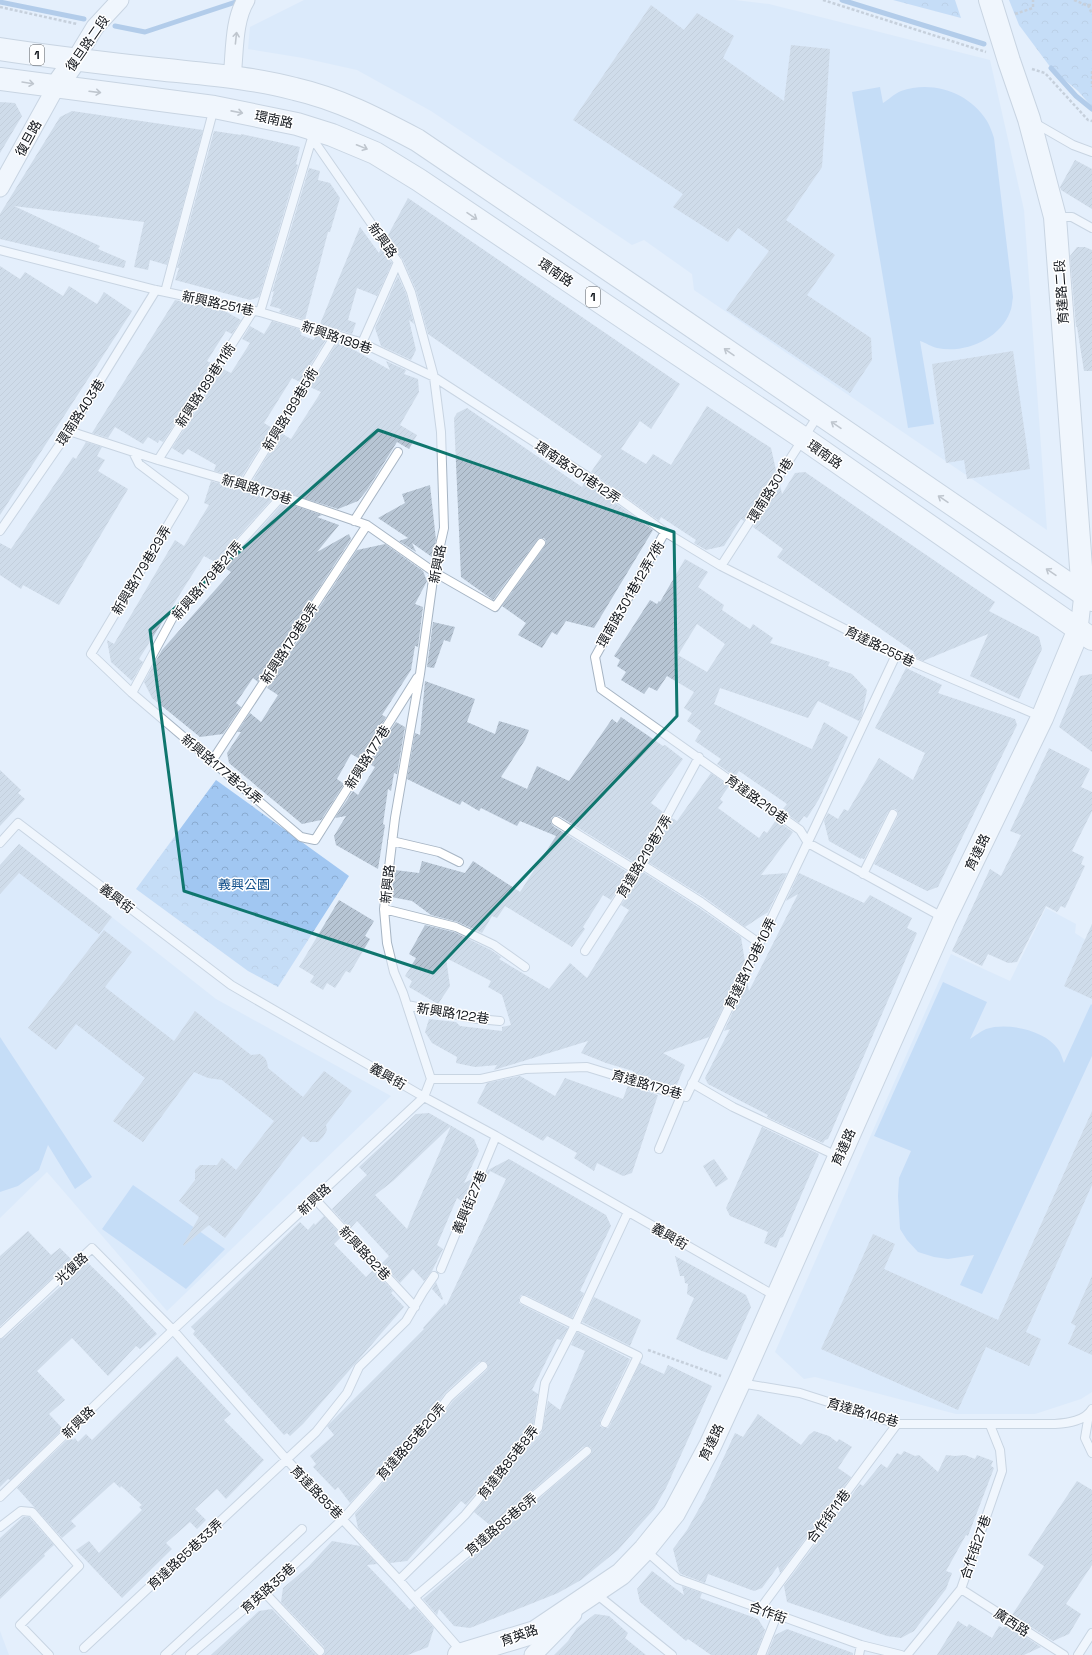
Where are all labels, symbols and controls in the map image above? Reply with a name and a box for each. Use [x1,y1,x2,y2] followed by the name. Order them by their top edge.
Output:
[62,12,113,75] street label: 復旦路二段
[232,32,240,45] one-way arrow
[30,45,44,65] road number: 1
[21,79,34,87] one-way arrow
[88,88,101,96] one-way arrow
[253,107,295,132] street label: 環南路
[230,108,243,116] one-way arrow
[12,117,45,159] street label: 復旦路
[355,144,367,152] one-way arrow
[466,212,477,220] one-way arrow
[364,219,401,261] street label: 新興路
[535,254,577,290] street label: 環南路
[1051,259,1072,325] street label: 育達路二段
[586,287,600,307] road number: 1
[180,288,255,319] street label: 新興路251巷
[299,317,374,357] street label: 新興路189巷
[172,340,239,431] street label: 新興路189巷11衖
[724,348,735,356] one-way arrow
[259,364,322,454] street label: 新興路189巷5衖
[53,376,108,449] street label: 環南路403巷
[831,421,842,429] one-way arrow
[804,436,846,473] street label: 環南路
[532,437,624,507] street label: 環南路301巷12弄
[744,455,797,526] street label: 環南路301巷
[220,471,294,508] street label: 新興路179巷
[938,494,949,503] one-way arrow
[108,522,175,618] street label: 新興路179巷29弄
[168,537,246,623] street label: 新興路179巷21弄
[593,538,668,651] street label: 環南路301巷12弄7衖
[425,543,450,585] street label: 新興路
[1046,568,1057,576] one-way arrow
[257,599,322,687] street label: 新興路179巷9弄
[842,622,917,671] street label: 育達路255巷
[341,722,394,792] street label: 新興路177巷
[178,731,266,808] street label: 新興路177巷24弄
[722,771,791,828] street label: 育達路219巷
[613,812,676,901] street label: 育達路219巷7弄
[961,831,994,873] street label: 育達路
[377,864,398,904] street label: 新興路
[218,876,270,893] park label: 義興公園
[96,880,137,917] street label: 義興街
[721,915,780,1012] street label: 育達路179巷10弄
[415,999,490,1028] street label: 新興路122巷
[367,1059,409,1094] street label: 義興街
[610,1066,684,1103] street label: 育達路179巷
[828,1126,859,1168] street label: 育達路
[449,1168,490,1236] street label: 義興街27巷
[294,1180,334,1219] street label: 新興路
[649,1219,691,1254] street label: 義興街
[335,1223,394,1284] street label: 新興路82巷
[51,1249,91,1288] street label: 光復路
[825,1394,901,1431] street label: 育達路146巷
[373,1399,450,1484] street label: 育達路85巷20弄
[58,1403,98,1442] street label: 新興路
[695,1421,728,1463] street label: 育達路
[474,1422,542,1503] street label: 育達路85巷8弄
[287,1462,346,1523] street label: 育達路85巷
[803,1486,854,1547] street label: 合作街11巷
[462,1489,541,1559] street label: 育達路85巷6弄
[957,1513,994,1582] street label: 合作街27巷
[144,1515,226,1594] street label: 育達路85巷33弄
[238,1559,299,1617] street label: 育英路35巷
[747,1598,789,1627] street label: 合作街
[991,1605,1033,1640] street label: 廣西路
[498,1621,540,1650] street label: 育英路

